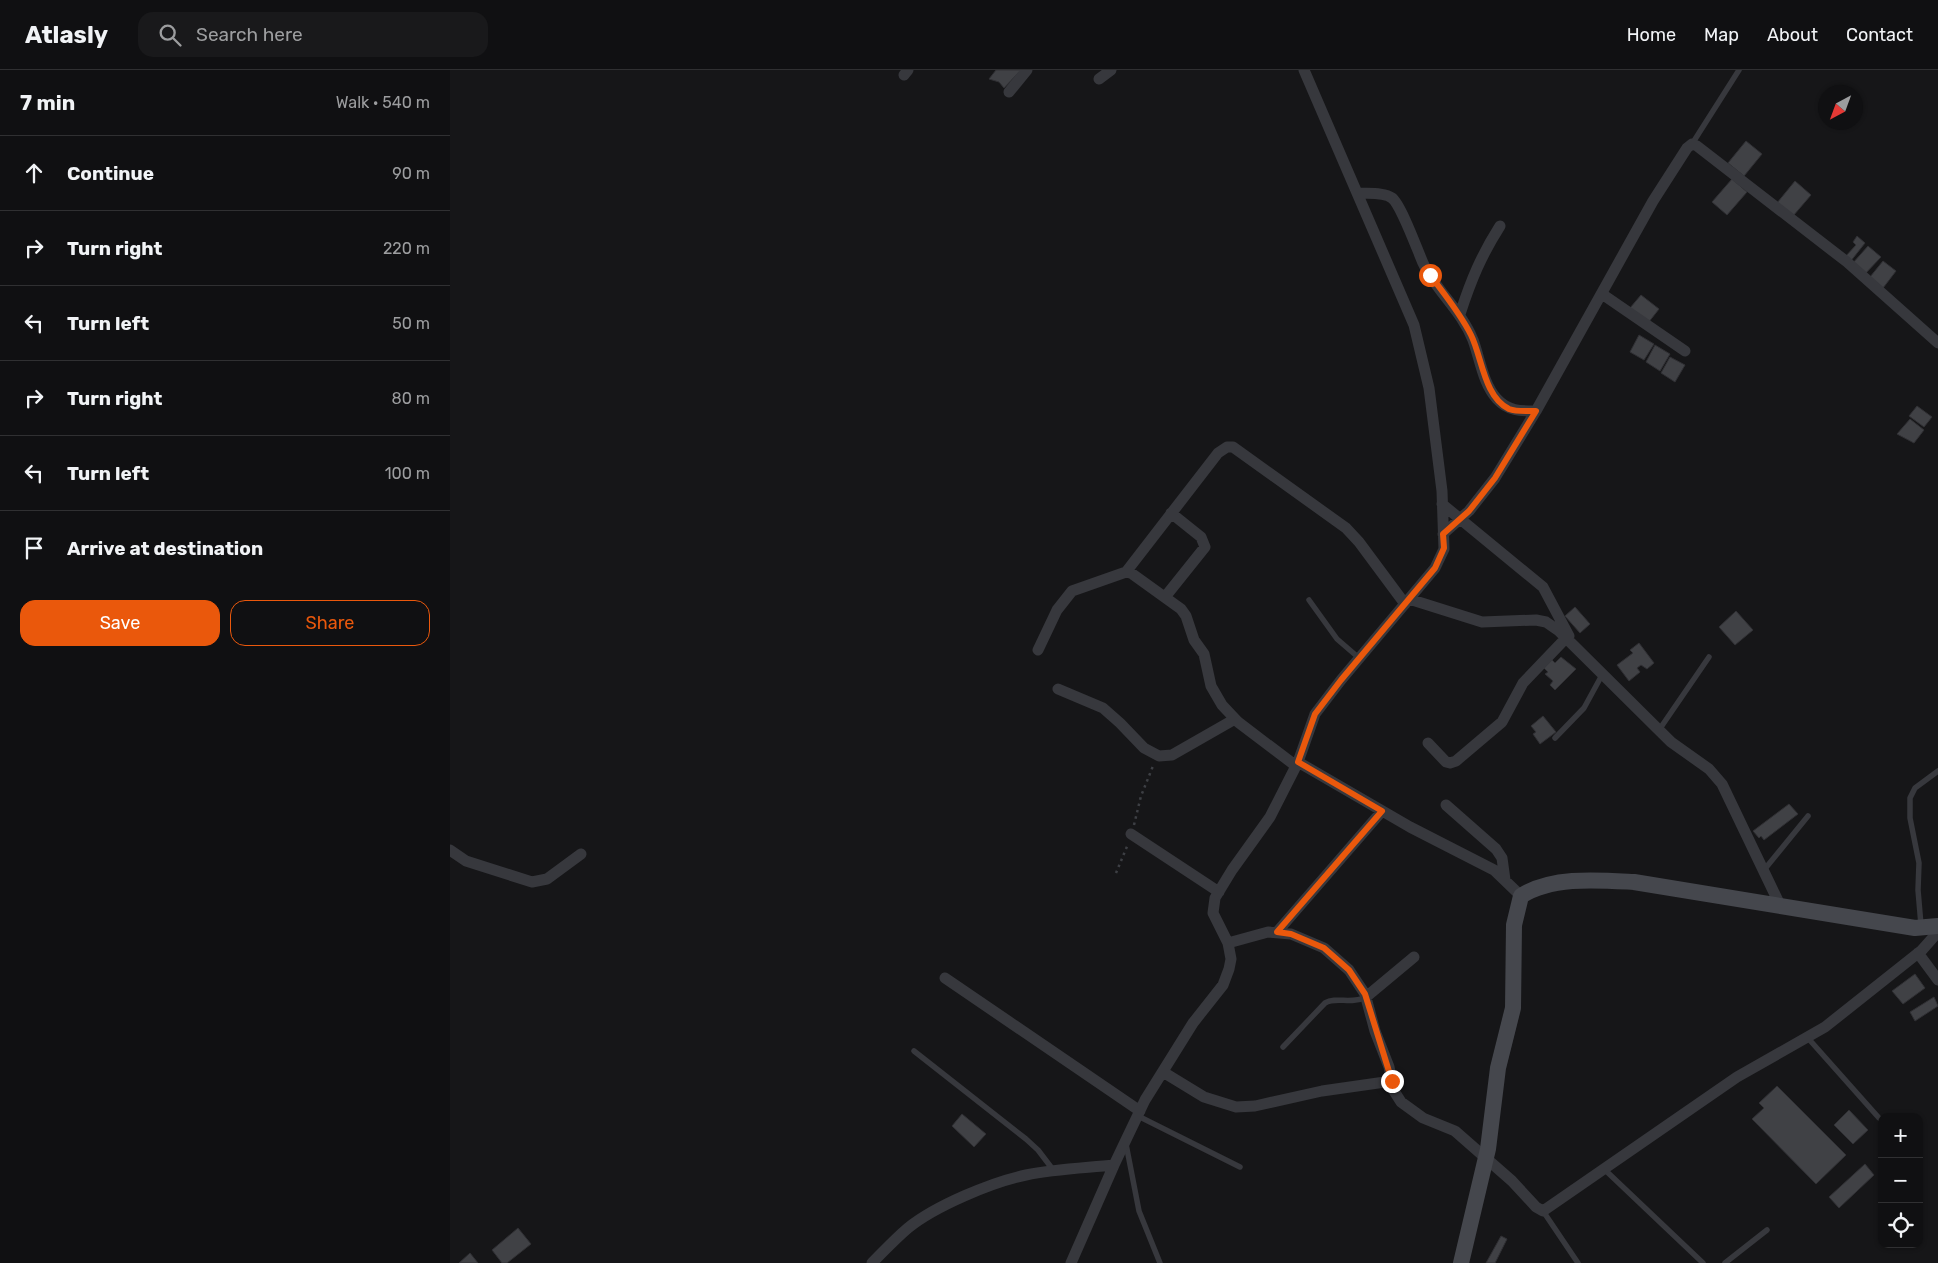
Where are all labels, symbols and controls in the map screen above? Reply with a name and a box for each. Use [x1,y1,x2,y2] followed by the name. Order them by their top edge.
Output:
[138,12,488,57] search box
[25,21,108,49] text: Atlasly
[156,21,184,49] icon: search
[196,23,303,46] text: Search here
[1627,24,1676,46] text: Home
[1704,24,1739,46] text: Map
[1767,24,1818,46] text: About
[1846,24,1913,46] text: Contact
[1818,85,1863,130] north arrow
[20,90,75,115] text: 7 min
[336,93,430,112] text: Walk · 540 m
[20,159,48,187] icon: ahead
[67,162,154,185] text: Continue
[392,164,430,183] text: 90 m
[20,234,48,262] icon: right
[67,237,162,260] text: Turn right
[383,239,430,258] text: 220 m
[1419,264,1442,287] route start
[20,309,48,337] icon: left
[67,312,149,335] text: Turn left
[392,314,430,333] text: 50 m
[20,384,48,412] icon: right
[67,387,162,410] text: Turn right
[392,389,430,408] text: 80 m
[20,459,48,487] icon: left
[67,462,149,485] text: Turn left
[385,464,430,483] text: 100 m
[20,534,48,562] icon: arrive
[67,537,263,560] text: Arrive at destination
[20,600,220,646] button: Save
[230,600,430,646] button: Share
[1381,1070,1404,1093] route end
[1878,1113,1923,1248] map controls
[1878,1113,1923,1158] button: +
[1878,1158,1923,1203] button: −
[1878,1203,1923,1248] button: locate

